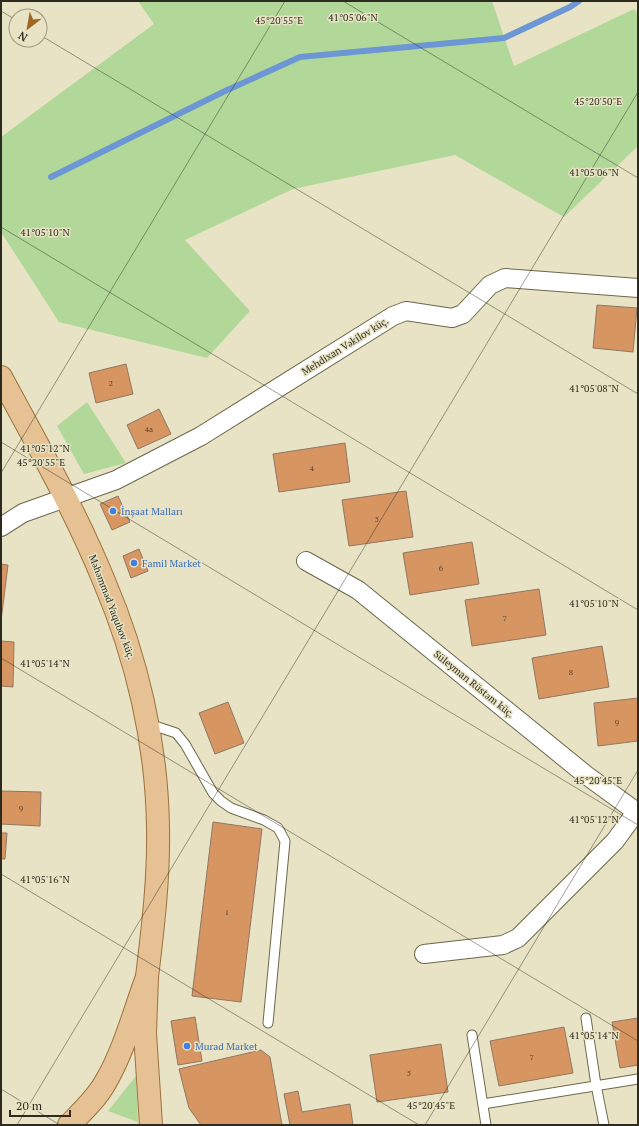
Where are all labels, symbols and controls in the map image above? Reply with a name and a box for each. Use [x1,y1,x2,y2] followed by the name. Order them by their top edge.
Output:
[8,8,48,48] north arrow
[328,11,378,24] text: 41°05'06"N
[255,14,303,27] text: 45°20'55"E
[15,28,30,45] text: N
[574,95,622,108] text: 45°20'50"E
[569,166,619,179] text: 41°05'06"N
[20,226,70,239] text: 41°05'10"N
[299,314,391,378] street label: Mehdixan Vəkilov küç.
[109,378,113,388] house number: 2
[569,382,619,395] text: 41°05'08"N
[145,424,153,434] house number: 4a
[20,442,70,455] text: 41°05'12"N
[17,456,65,469] text: 45°20'55"E
[310,463,315,473] house number: 4
[121,505,183,518] place label: İnşaat Malları
[108,506,118,516] marker: İnşaat Malları
[375,514,379,524] house number: 5
[86,553,138,662] street label: Məhəmməd Yaqubov küç.
[142,557,201,570] place label: Famil Market
[129,558,139,568] marker: Famil Market
[439,563,444,573] house number: 6
[569,597,619,610] text: 41°05'10"N
[503,613,507,623] house number: 7
[431,647,517,721] street label: Süleyman Rüstəm küç.
[20,657,70,670] text: 41°05'14"N
[569,667,573,677] house number: 8
[615,717,619,727] house number: 9
[574,774,622,787] text: 45°20'45"E
[19,803,23,813] house number: 9
[569,813,619,826] text: 41°05'12"N
[20,873,70,886] text: 41°05'16"N
[225,907,229,917] house number: 1
[569,1029,619,1042] text: 41°05'14"N
[195,1040,258,1053] place label: Murad Market
[182,1041,192,1051] marker: Murad Market
[530,1052,534,1062] house number: 7
[407,1068,411,1078] house number: 5
[10,1092,70,1118] scale bar
[16,1098,43,1113] text: 20 m
[407,1099,455,1112] text: 45°20'45"E

